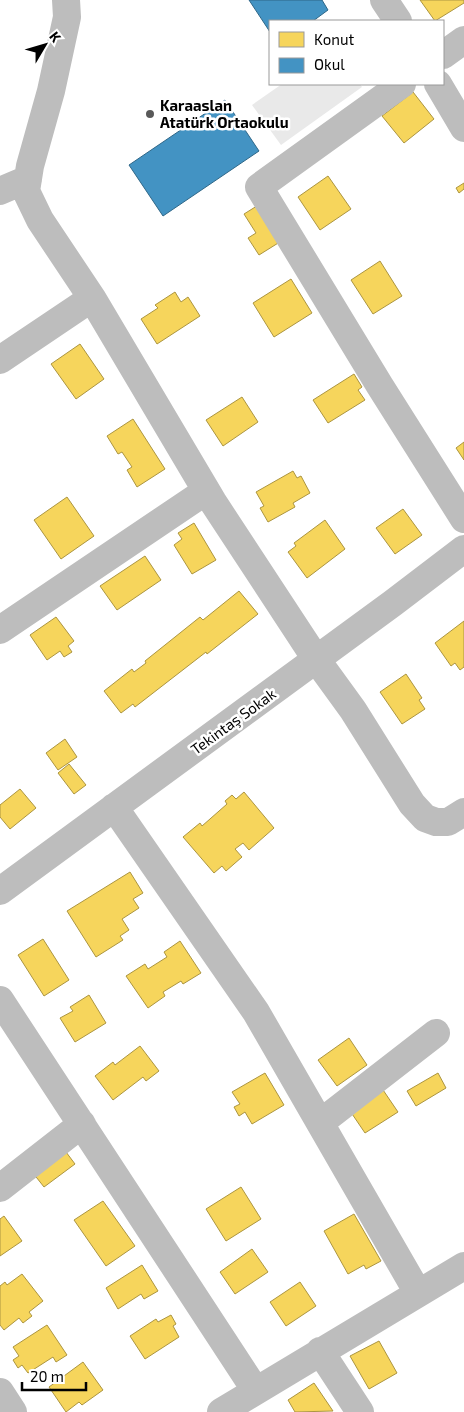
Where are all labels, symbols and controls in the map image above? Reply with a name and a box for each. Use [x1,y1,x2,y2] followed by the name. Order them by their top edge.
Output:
[20,20,70,70] north arrow
[269,20,444,85] legend
[46,28,65,46] text: K
[314,30,354,48] text: Konut
[314,55,345,73] text: Okul
[160,96,289,131] place label: Karaaslan Atatürk Ortaokulu
[144,108,156,120] marker: Karaaslan Atatürk Ortaokulu
[187,684,280,759] street label: Tekintaş Sokak
[22,1360,86,1392] scale bar
[30,1367,64,1385] text: 20 m

